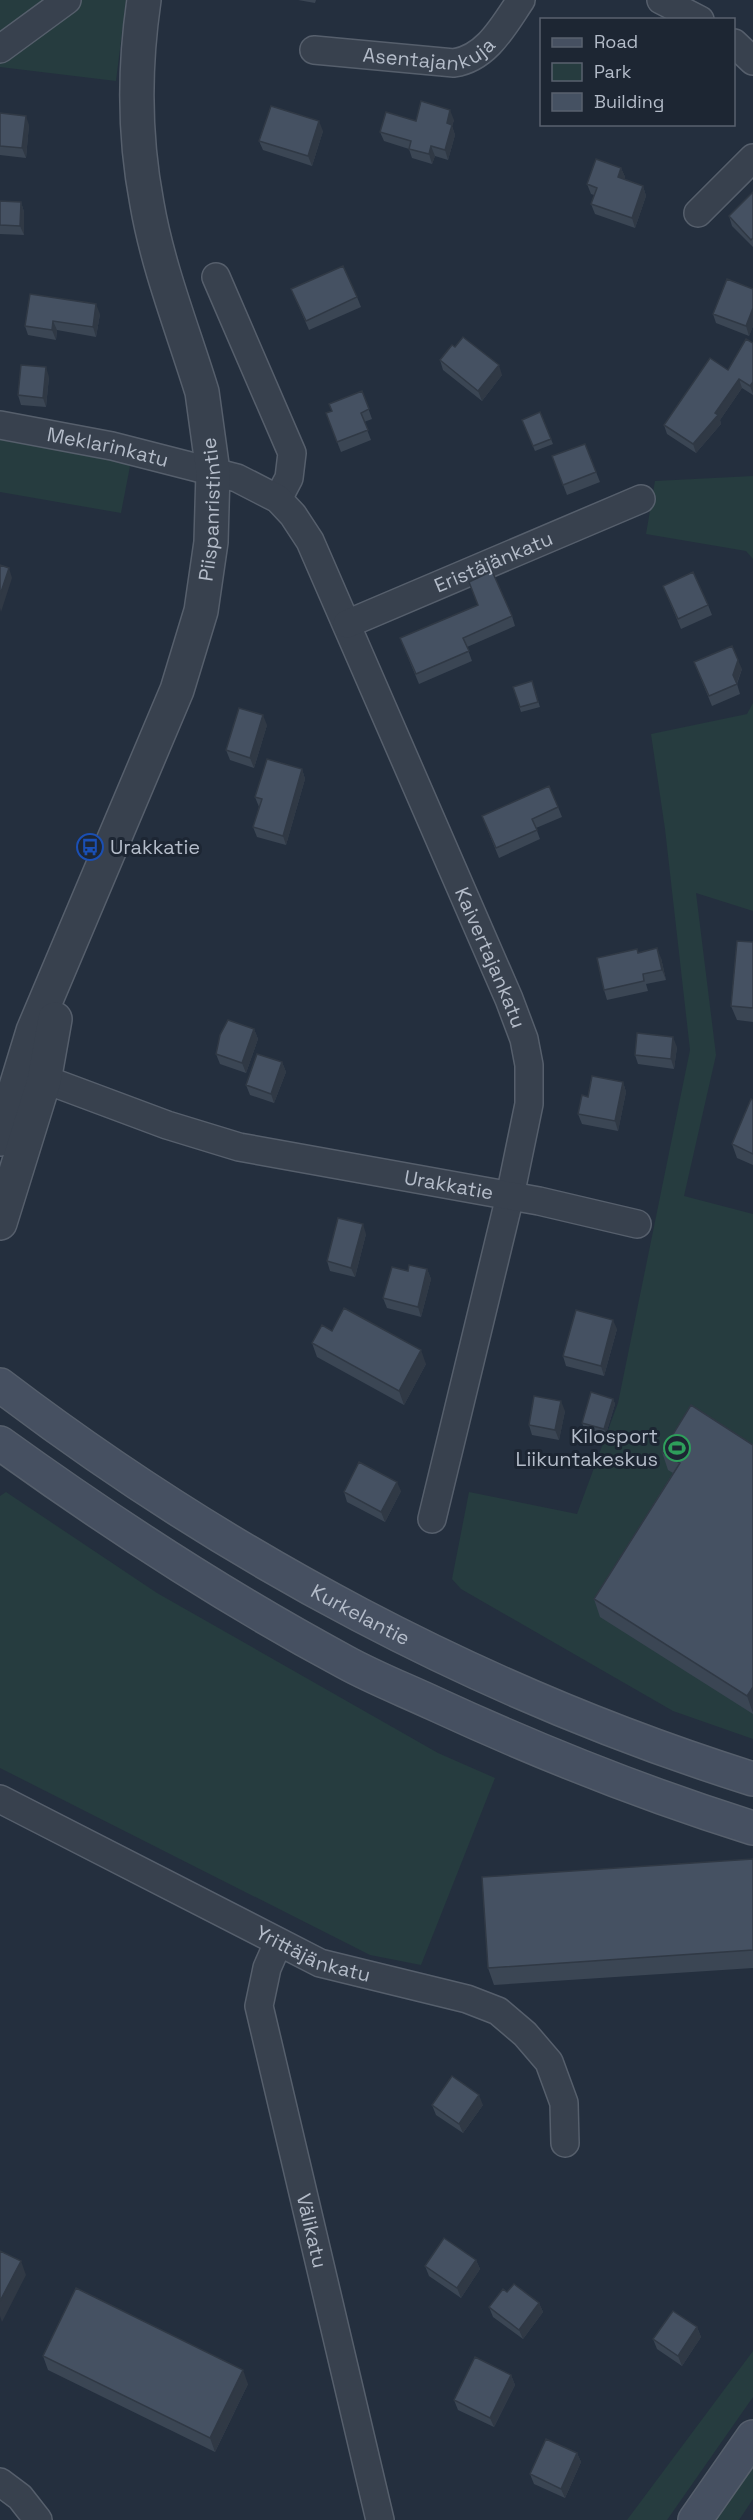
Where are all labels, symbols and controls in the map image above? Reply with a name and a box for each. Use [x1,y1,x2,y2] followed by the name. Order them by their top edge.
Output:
[540,18,735,126] legend
[594,30,638,53] text: Road
[362,32,501,76] street label: Asentajankuja
[594,60,632,83] text: Park
[594,90,664,113] text: Building
[45,421,171,473] street label: Meklarinkatu
[192,436,226,583] street label: Piispanristintie
[430,525,557,598] street label: Eristäjänkatu
[75,832,105,862] bus stop icon: Urakkatie
[110,834,200,860] place label: Urakkatie
[449,883,532,1032] street label: Kaivertajankatu
[402,1164,495,1206] street label: Urakkatie
[516,1423,658,1472] place label: Kilosport Liikuntakeskus
[662,1433,692,1463] sports icon: Kilosport Liikuntakeskus
[306,1578,414,1651] street label: Kurkelantie
[251,1919,373,1988] street label: Yrittäjänkatu
[291,2191,333,2271] street label: Välikatu

